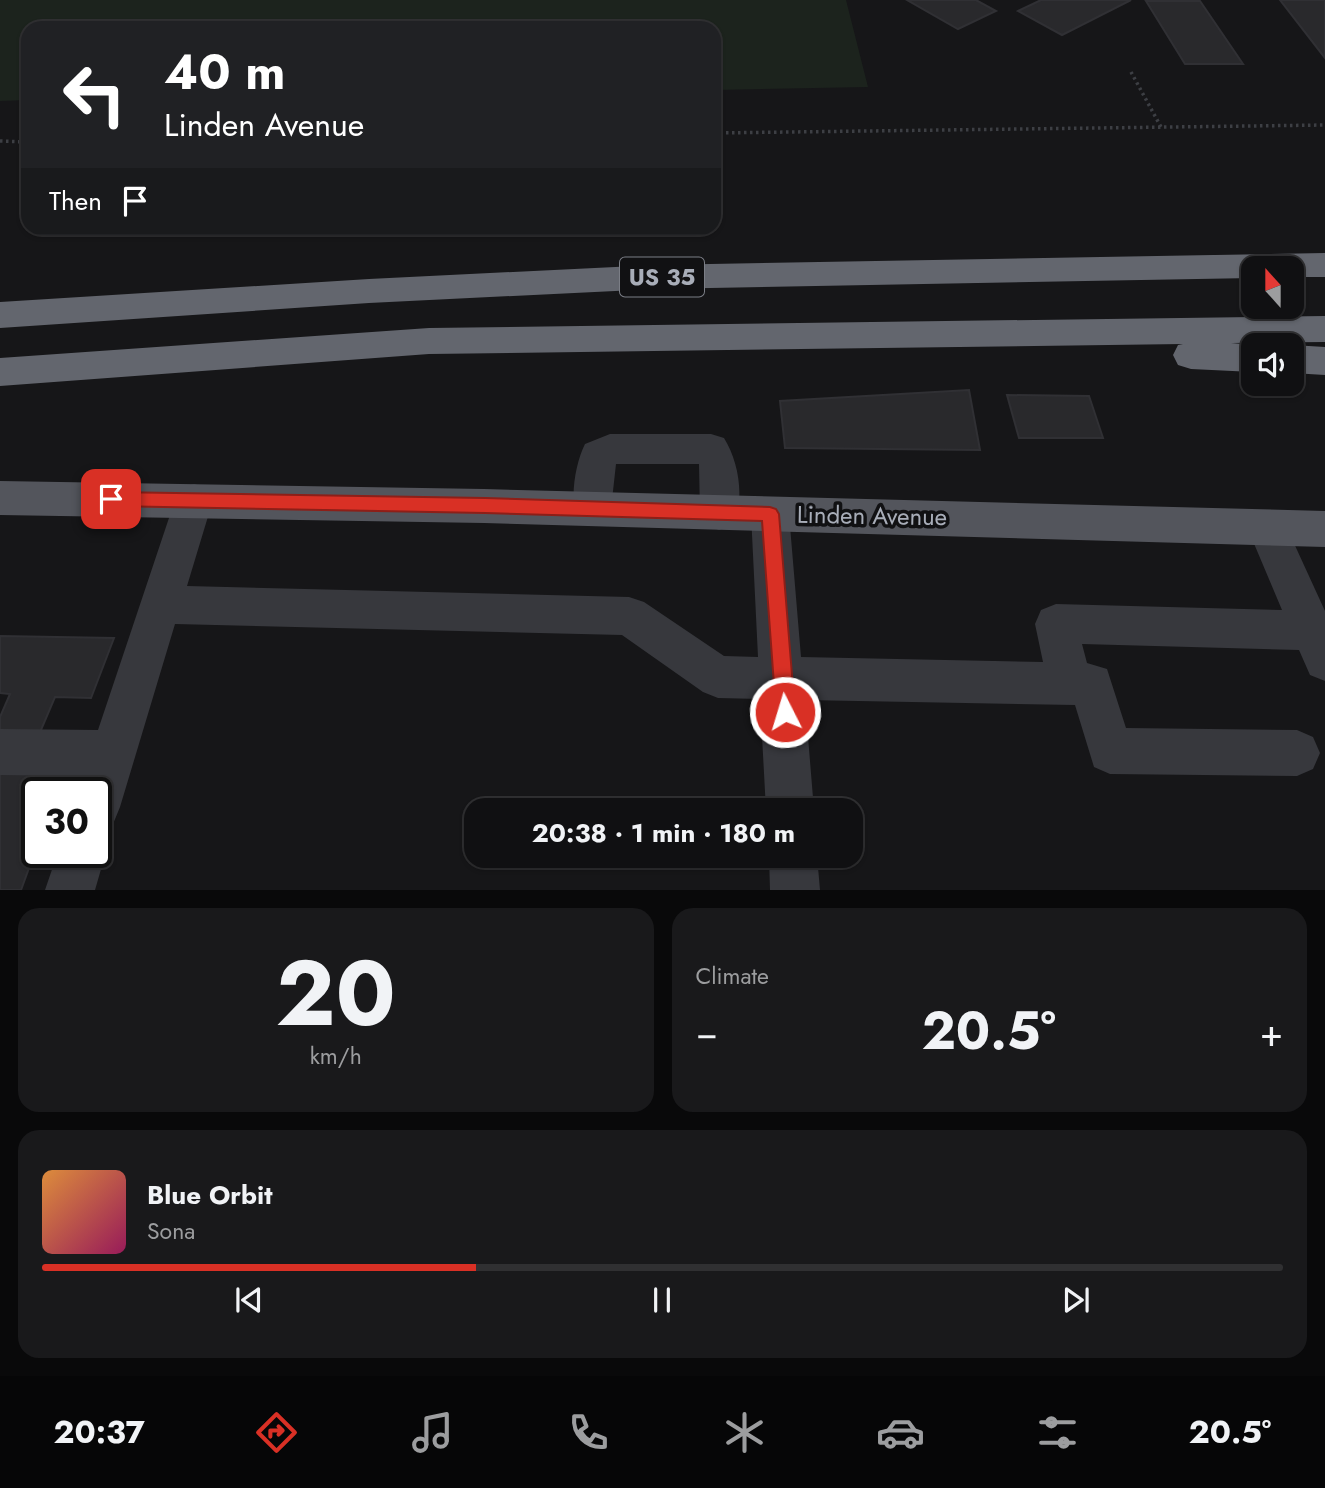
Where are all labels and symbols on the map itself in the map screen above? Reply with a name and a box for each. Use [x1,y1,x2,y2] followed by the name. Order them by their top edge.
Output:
[1241,256,1304,318] north arrow
[620,258,704,296] road number: US 35
[81,469,141,529] pin
[797,497,947,534] street label: Linden Avenue
[748,675,822,749] position arrow
[21,777,112,868] speed limit sign: 30

